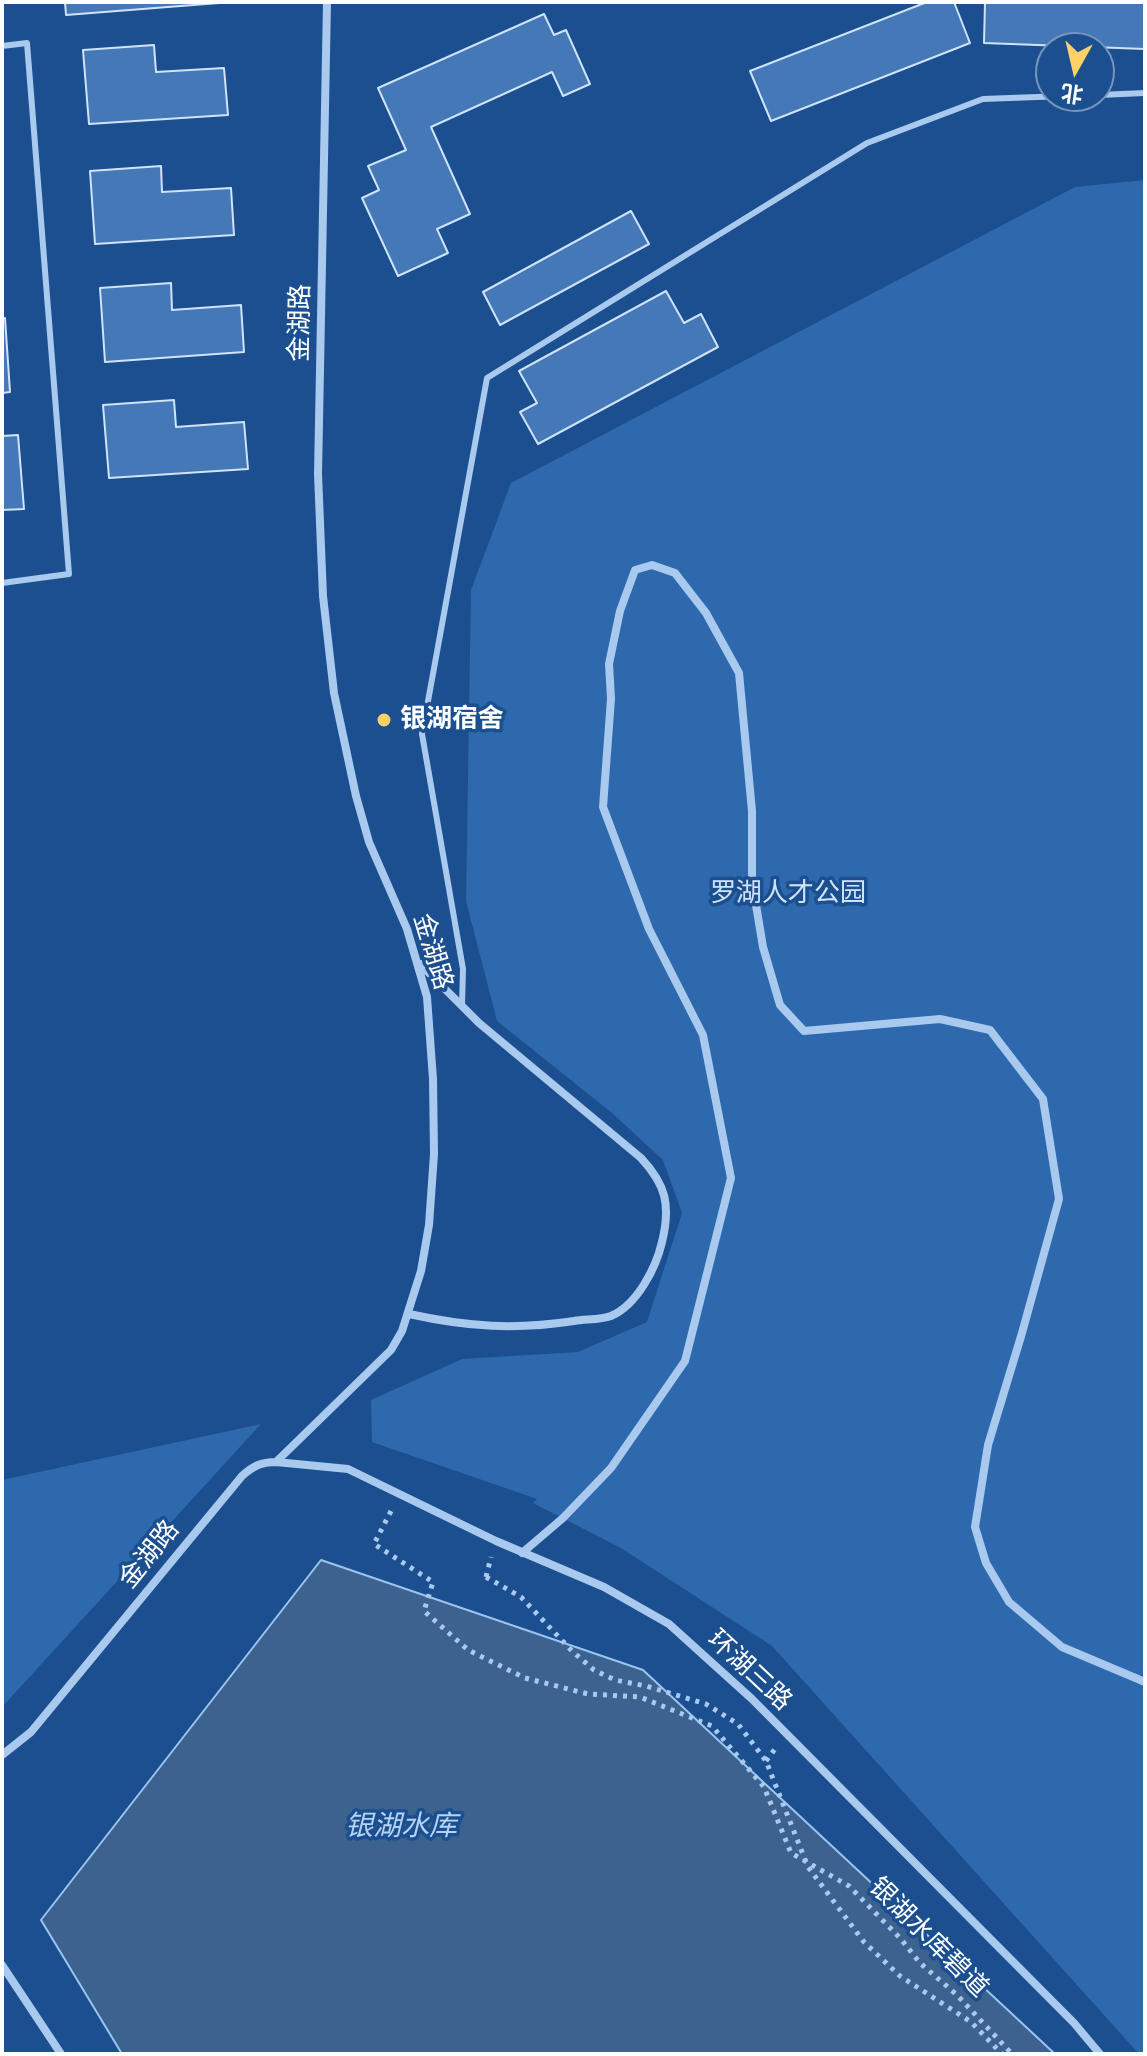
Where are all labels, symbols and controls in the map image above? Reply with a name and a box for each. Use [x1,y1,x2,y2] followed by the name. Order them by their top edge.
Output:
[1035,32,1115,112] north arrow
[1059,77,1085,110] text: 北
[285,284,317,362] street label: 金湖路
[400,704,504,736] place label: 银湖宿舍
[375,711,393,729] marker: 银湖宿舍
[710,878,866,910] park label: 罗湖人才公园
[406,910,458,994] street label: 金湖路
[113,1515,187,1595] street label: 金湖路
[700,1624,798,1718] street label: 环湖三路
[345,1810,457,1844] water label: 银湖水库
[862,1872,994,2004] street label: 银湖水库碧道

